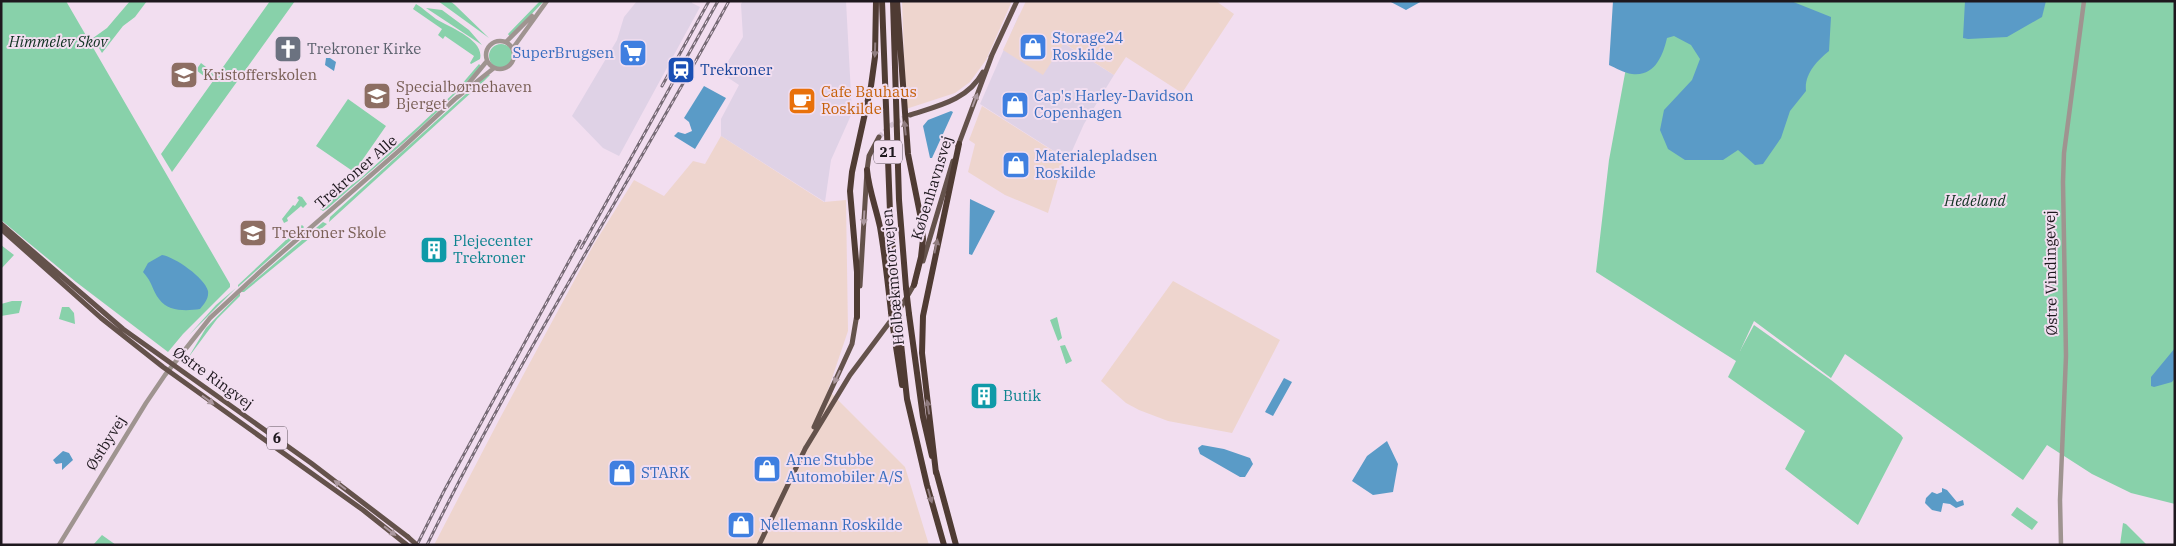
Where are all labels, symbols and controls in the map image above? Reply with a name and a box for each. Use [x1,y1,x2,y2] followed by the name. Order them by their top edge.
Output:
[1052,28,1123,64] place label: Storage24 Roskilde
[8,32,108,51] park label: Himmelev Skov
[1018,32,1048,62] shop icon: Storage24 Roskilde
[273,34,303,64] church icon: Trekroner Kirke
[618,38,648,68] supermarket icon: SuperBrugsen
[307,39,421,58] place label: Trekroner Kirke
[871,42,879,58] one-way arrow
[512,43,614,62] place label: SuperBrugsen
[666,55,696,85] station icon: Trekroner
[169,60,199,90] school or university icon: Kristofferskolen
[700,60,773,79] place label: Trekroner
[203,65,317,84] place label: Kristofferskolen
[396,77,532,113] place label: Specialbørnehaven Bjerget
[362,81,392,111] school or university icon: Specialbørnehaven Bjerget
[821,82,917,118] place label: Cafe Bauhaus Roskilde
[787,86,817,116] cafe icon: Cafe Bauhaus Roskilde
[1034,86,1194,122] place label: Cap's Harley-Davidson Copenhagen
[1000,90,1030,120] shop icon: Cap's Harley-Davidson Copenhagen
[972,92,979,107] one-way arrow
[901,120,909,136] one-way arrow
[311,131,401,213] street label: Trekroner Alle
[907,133,956,242] street label: Københavnsvej
[874,140,902,163] road number: 21
[1035,146,1158,182] place label: Materialepladsen Roskilde
[1001,150,1031,180] shop icon: Materialepladsen Roskilde
[1943,191,2007,210] park label: Hedeland
[877,208,908,346] street label: Holbækmotorvejen
[859,210,867,226] one-way arrow
[2040,210,2061,336] street label: Østre Vindingevej
[238,218,268,248] school or university icon: Trekroner Skole
[272,223,386,242] place label: Trekroner Skole
[453,231,533,267] place label: Plejecenter Trekroner
[419,235,449,265] building icon: Plejecenter Trekroner
[933,238,941,254] one-way arrow
[169,342,257,413] street label: Østre Ringvej
[833,370,841,384] one-way arrow
[969,381,999,411] building icon: Butik
[1003,386,1041,405] place label: Butik
[201,394,214,405] one-way arrow
[924,399,932,415] one-way arrow
[81,412,130,474] street label: Østbyvej
[267,426,287,449] road number: 6
[786,450,903,486] place label: Arne Stubbe Automobiler A/S
[752,454,782,484] shop icon: Arne Stubbe Automobiler A/S
[607,458,637,488] shop icon: STARK
[641,463,690,482] place label: STARK
[333,480,347,490] one-way arrow
[927,489,935,504] one-way arrow
[726,510,756,540] shop icon: Nellemann Roskilde
[760,515,903,534] place label: Nellemann Roskilde
[383,526,397,536] one-way arrow

